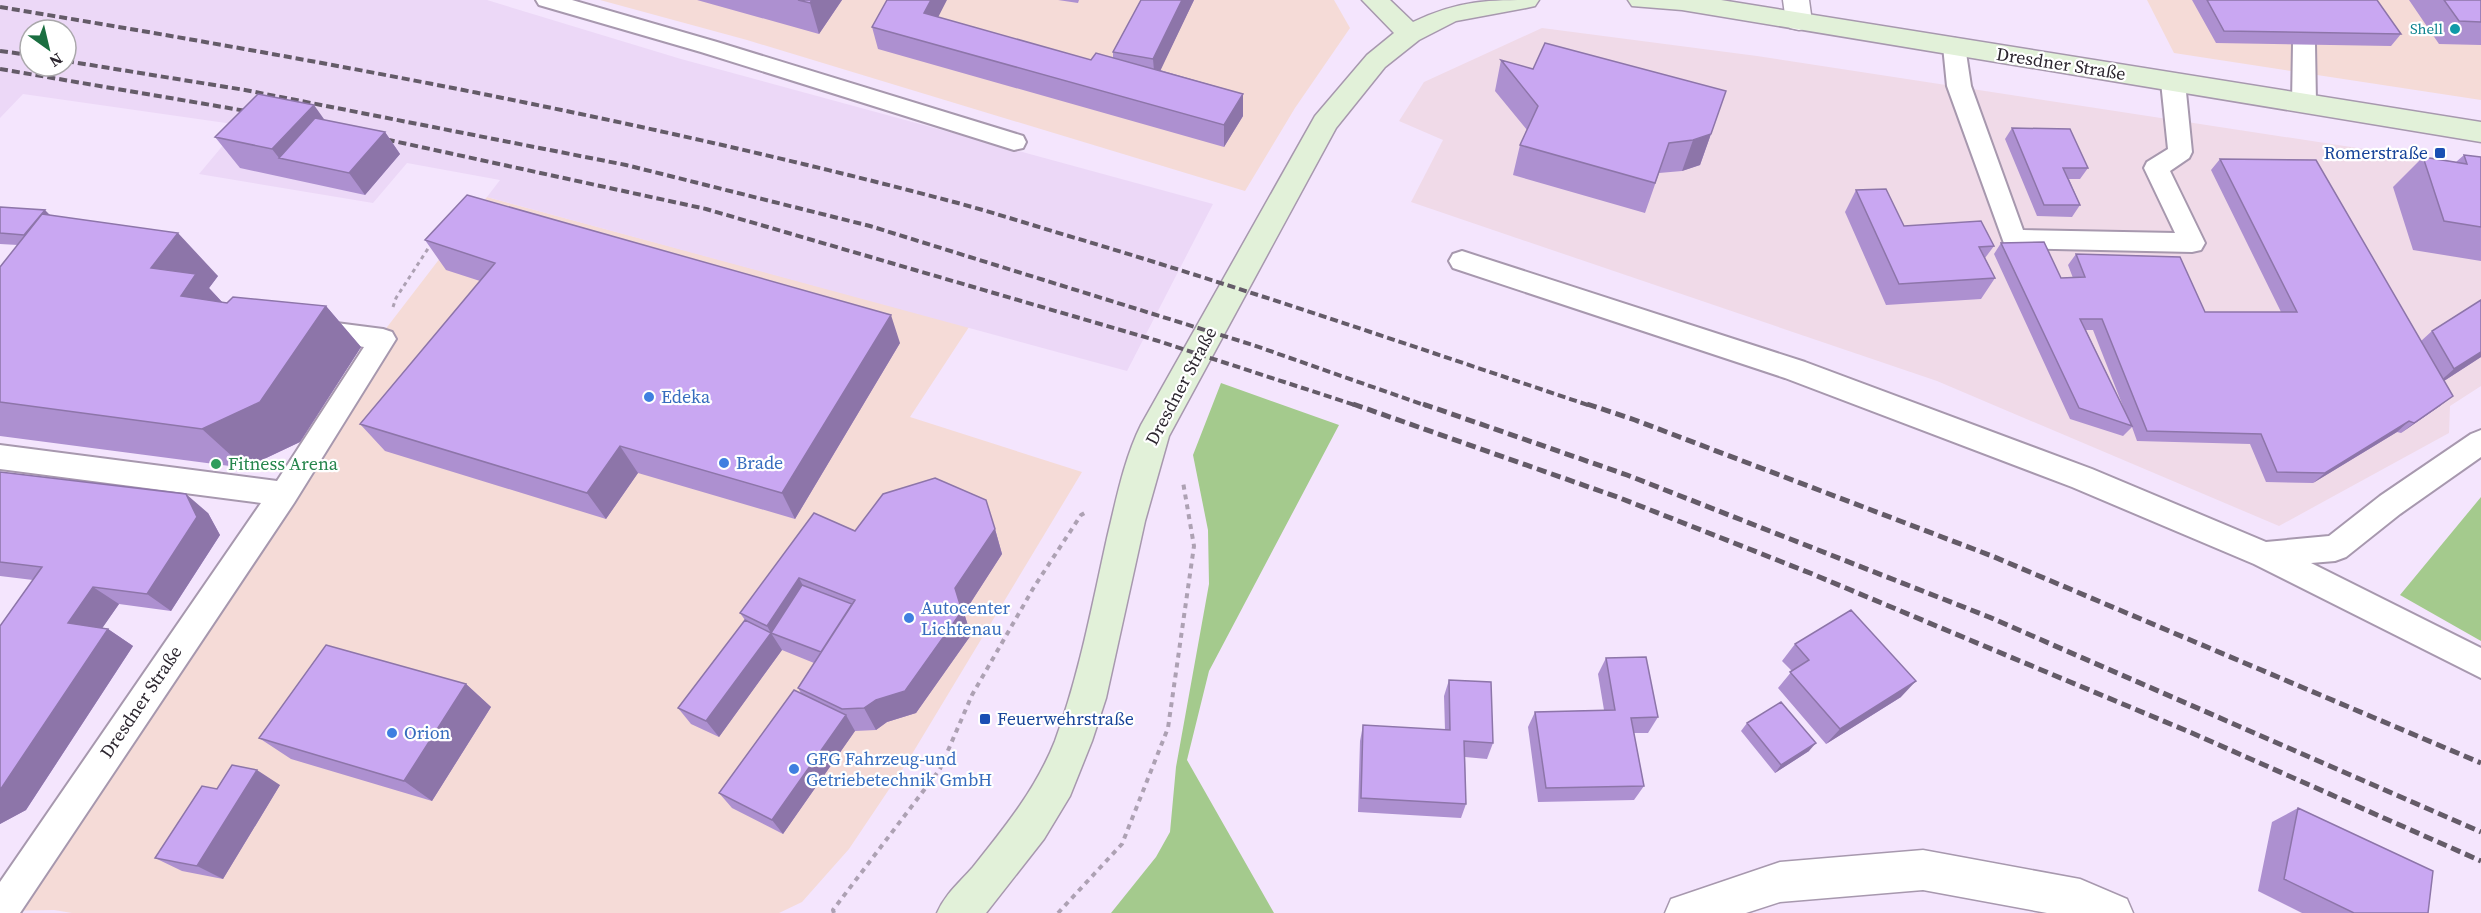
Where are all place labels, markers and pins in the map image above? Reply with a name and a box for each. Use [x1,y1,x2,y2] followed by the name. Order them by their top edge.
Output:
[2410,18,2444,39] place label: Shell
[2448,22,2462,36] marker: Shell
[2324,140,2428,165] place label: Romerstraße
[2433,146,2447,160] marker: Romerstraße
[661,384,711,409] place label: Edeka
[642,390,656,404] marker: Edeka
[736,450,783,475] place label: Brade
[228,451,339,476] place label: Fitness Arena
[717,456,731,470] marker: Brade
[209,457,223,471] marker: Fitness Arena
[921,595,1011,641] place label: Autocenter Lichtenau
[902,611,916,625] marker: Autocenter Lichtenau
[997,706,1134,731] place label: Feuerwehrstraße
[978,712,992,726] marker: Feuerwehrstraße
[404,720,451,745] place label: Orion
[385,726,399,740] marker: Orion
[806,746,992,792] place label: GFG Fahrzeug-und Getriebetechnik GmbH
[787,762,801,776] marker: GFG Fahrzeug-und Getriebetechnik GmbH

